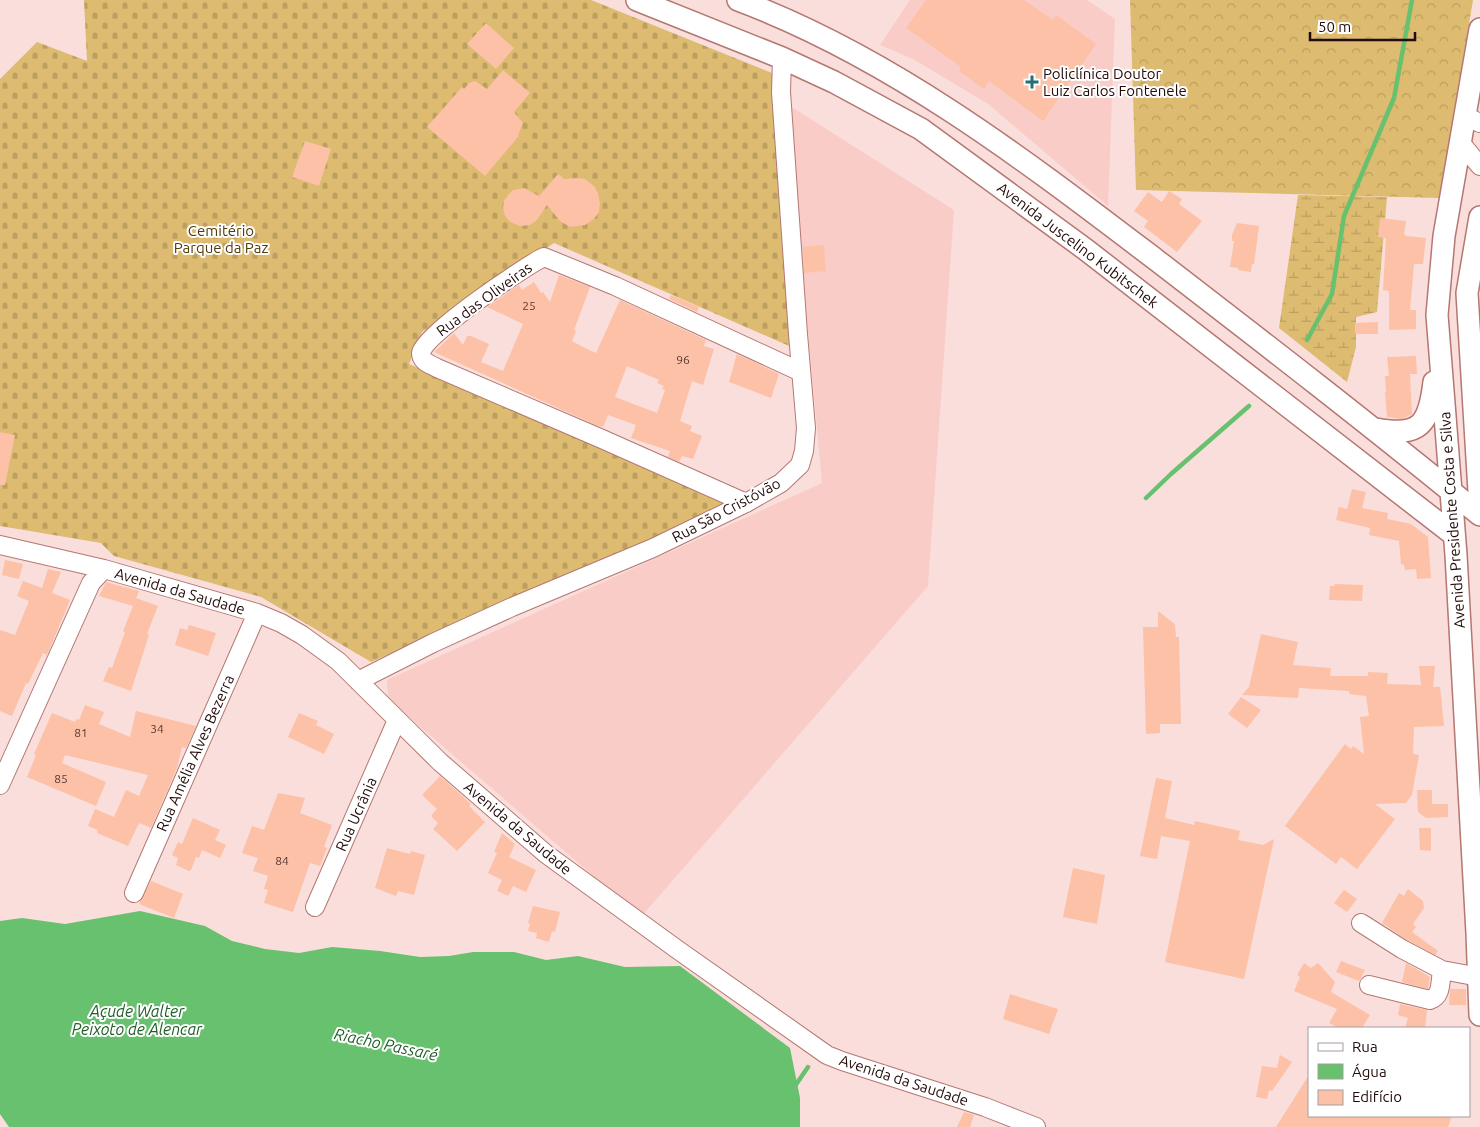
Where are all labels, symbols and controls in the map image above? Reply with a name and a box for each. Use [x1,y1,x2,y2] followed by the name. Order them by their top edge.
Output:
[1310,10,1415,42] scale bar
[1318,18,1351,35] text: 50 m
[1043,65,1187,99] place label: Policlínica Doutor Luiz Carlos Fontenele
[1025,75,1039,89] marker: Policlínica Doutor Luiz Carlos Fontenele
[994,179,1162,311] street label: Avenida Juscelino Kubitschek
[174,222,268,256] park label: Cemitério Parque da Paz
[433,259,535,339] street label: Rua das Oliveiras
[522,299,536,312] house number: 25
[676,353,690,366] house number: 96
[1436,411,1468,629] street label: Avenida Presidente Costa e Silva
[669,474,783,546] street label: Rua São Cristóvão
[113,564,247,618] street label: Avenida da Saudade
[153,672,237,834] street label: Rua Amélia Alves Bezerra
[150,722,164,735] house number: 34
[74,726,88,739] house number: 81
[54,772,68,785] house number: 85
[332,774,380,854] street label: Rua Ucrânia
[461,778,575,878] street label: Avenida da Saudade
[275,854,289,867] house number: 84
[72,1002,203,1038] water label: Açude Walter Peixoto de Alencar
[333,1024,439,1064] water label: Riacho Passaré
[1308,1027,1470,1117] legend
[1352,1038,1378,1055] text: Rua
[837,1051,971,1109] street label: Avenida da Saudade
[1352,1063,1387,1080] text: Água
[1352,1088,1402,1105] text: Edifício

